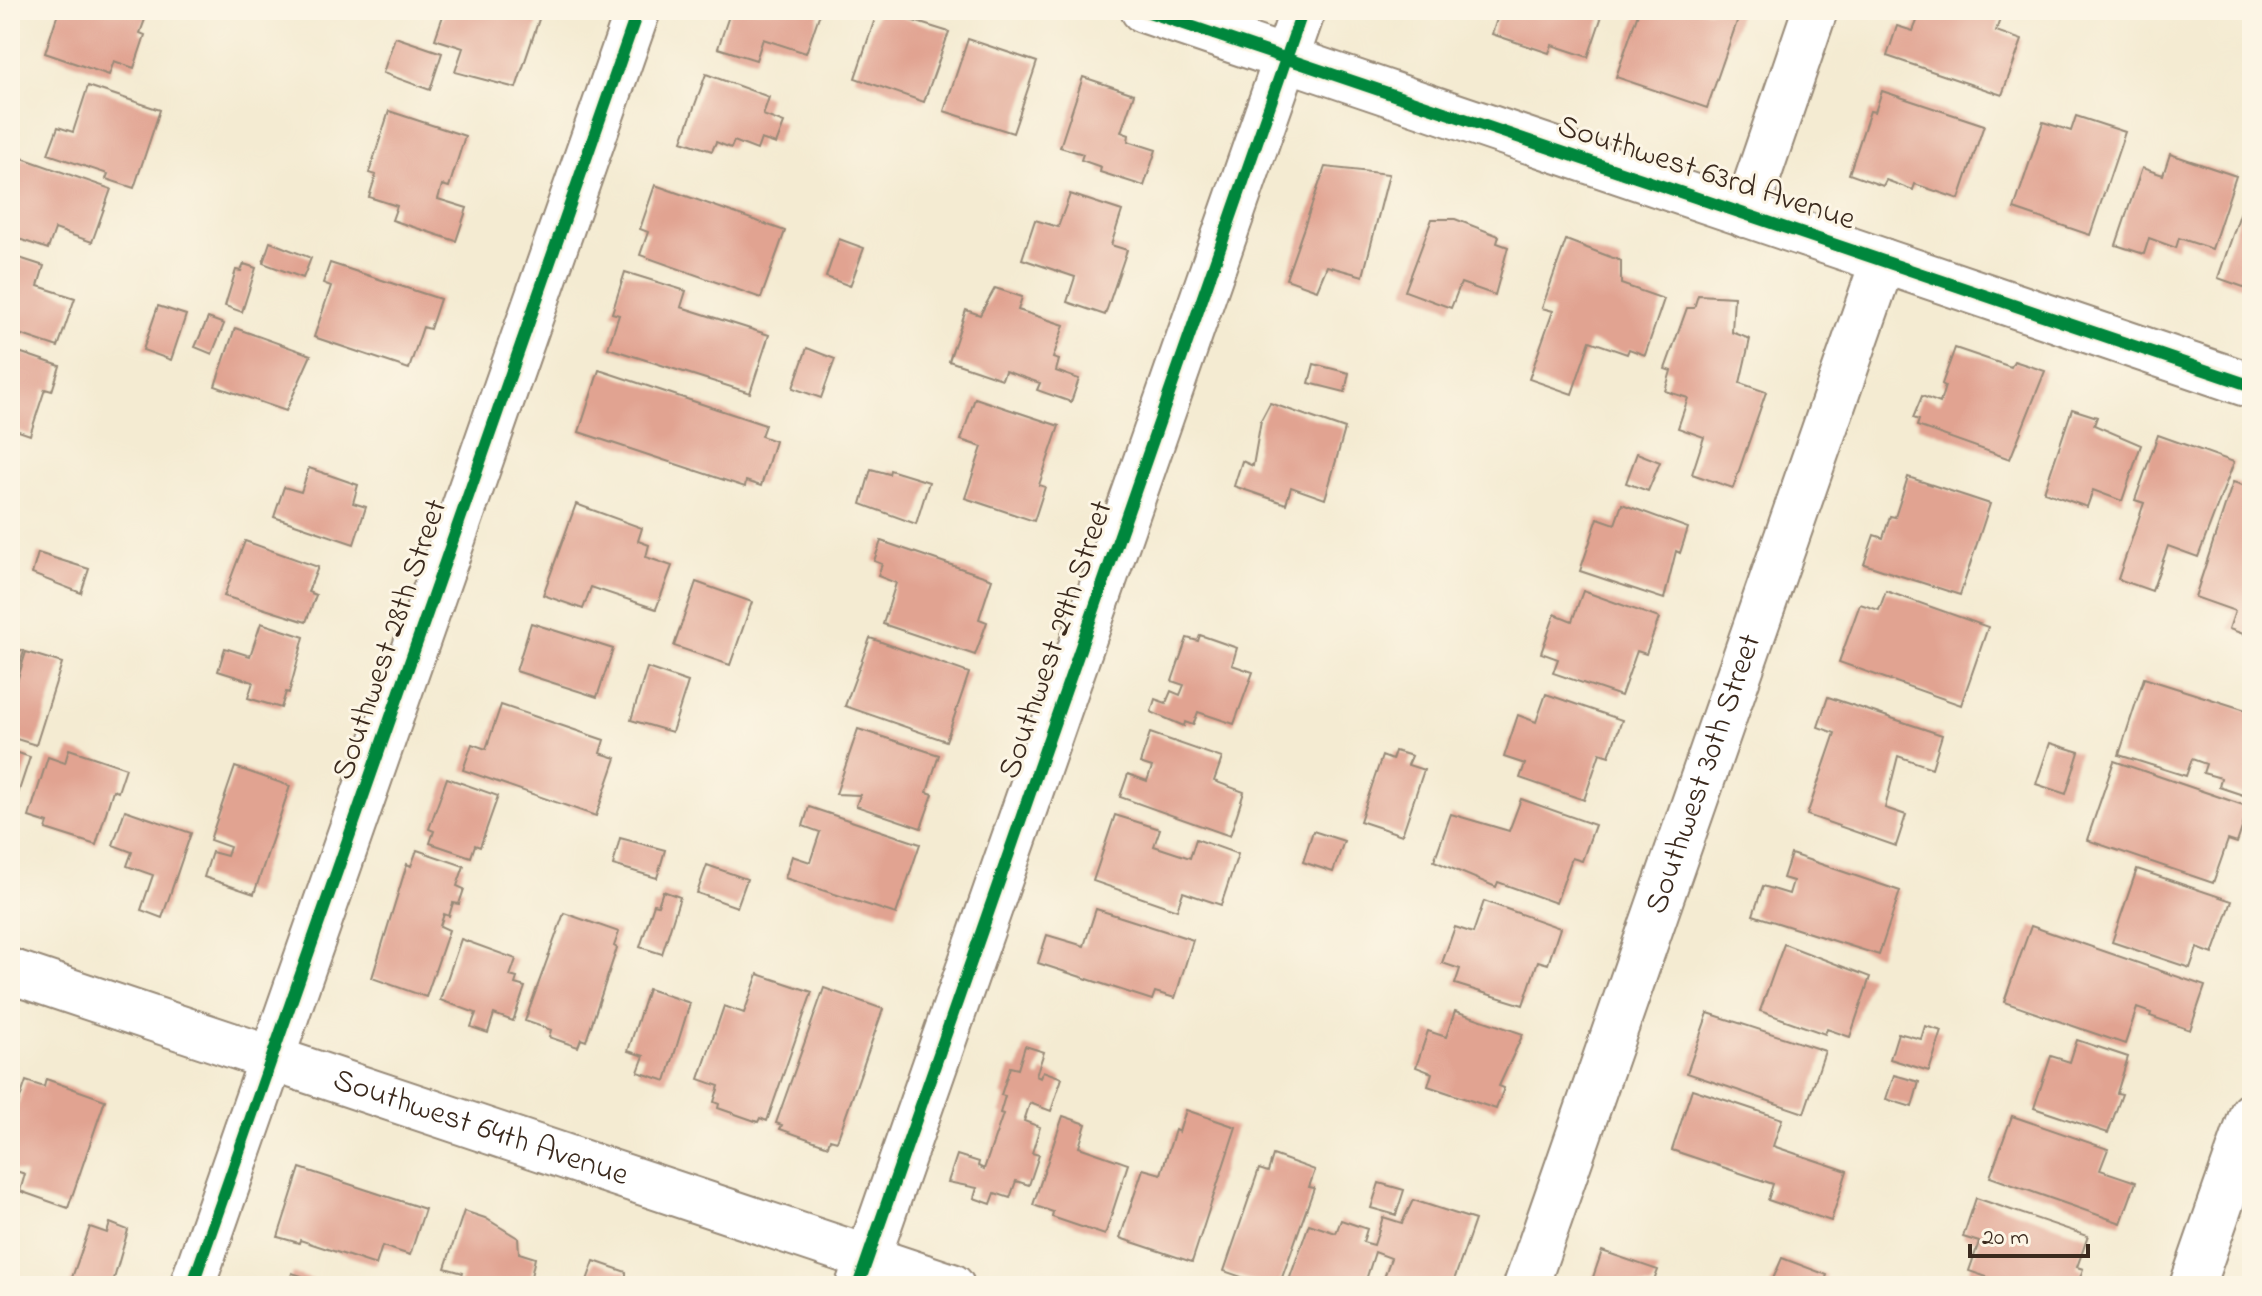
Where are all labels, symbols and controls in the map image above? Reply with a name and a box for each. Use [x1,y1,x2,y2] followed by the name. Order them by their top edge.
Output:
[1551,104,1862,245] street label: Southwest 63rd Avenue
[321,493,461,787] street label: Southwest 28th Street
[987,494,1127,786] street label: Southwest 29th Street
[1634,628,1775,920] street label: Southwest 30th Street
[327,1057,635,1200] street label: Southwest 64th Avenue
[1970,1208,2088,1258] scale bar
[1982,1221,2029,1256] text: 20 m

